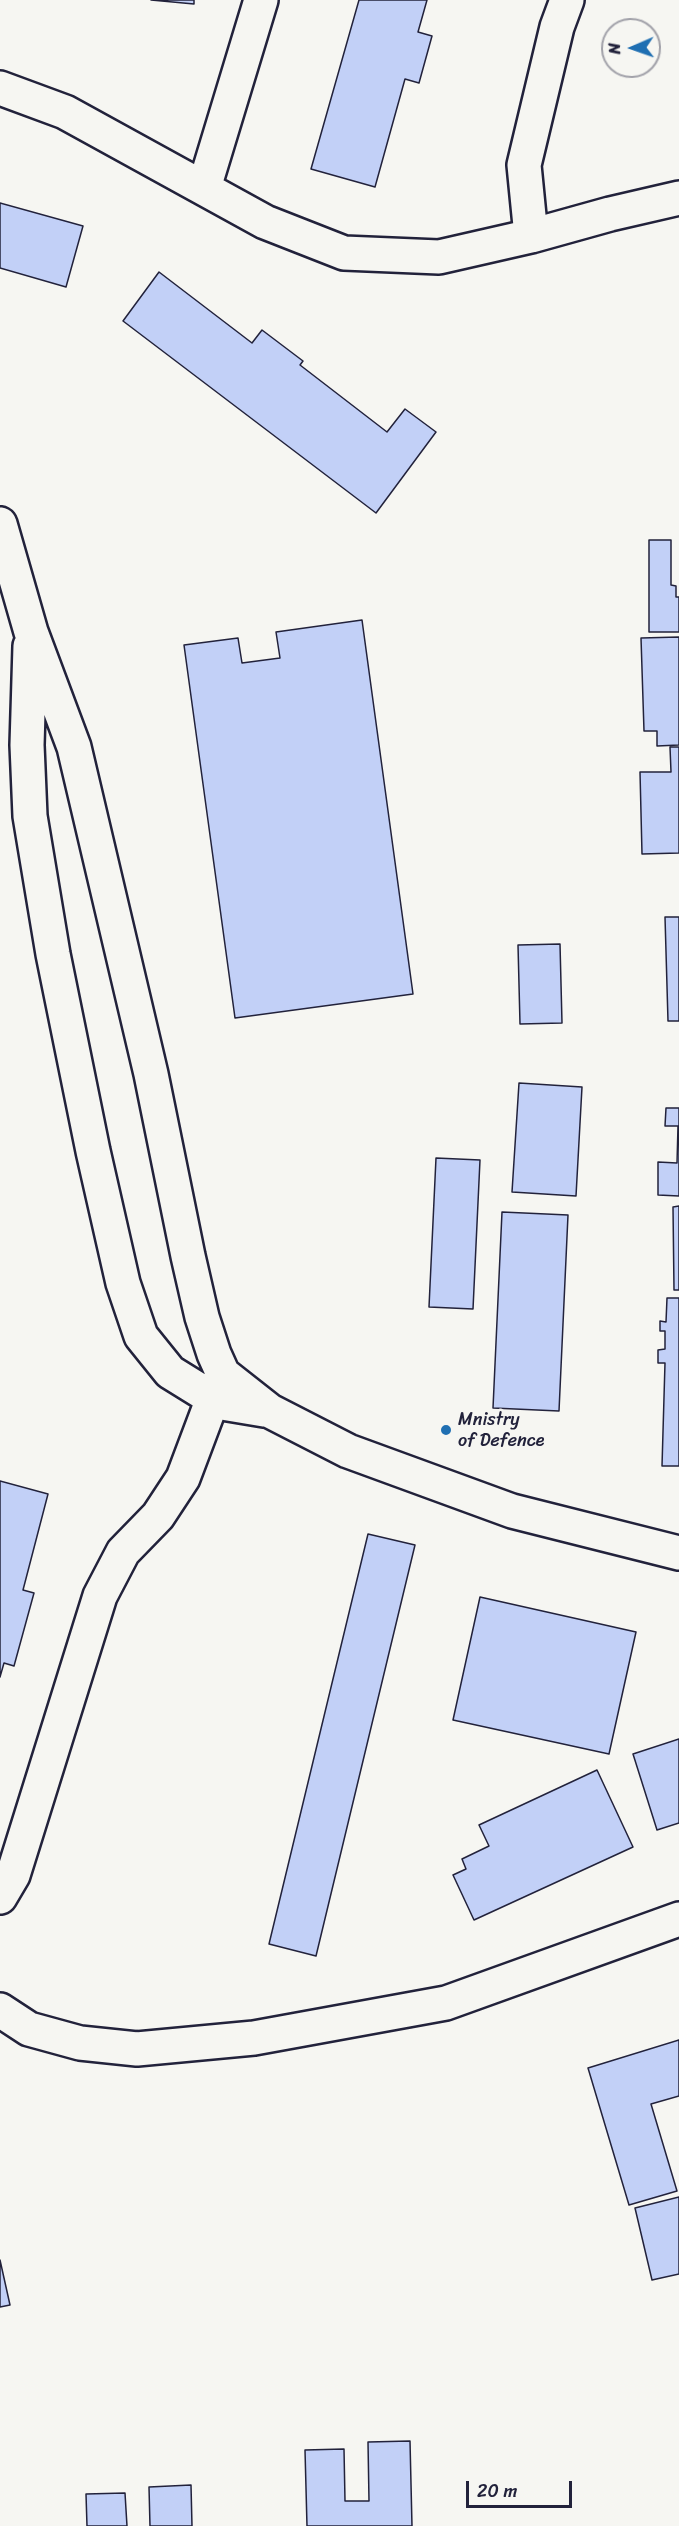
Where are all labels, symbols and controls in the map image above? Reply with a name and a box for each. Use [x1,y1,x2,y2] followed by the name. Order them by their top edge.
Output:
[601,18,661,78] north arrow
[600,43,629,55] text: N
[458,1409,544,1452] place label: Mnistry of Defence
[439,1423,453,1437] marker: Mnistry of Defence
[469,2469,576,2507] scale bar
[477,2475,517,2507] text: 20 m

